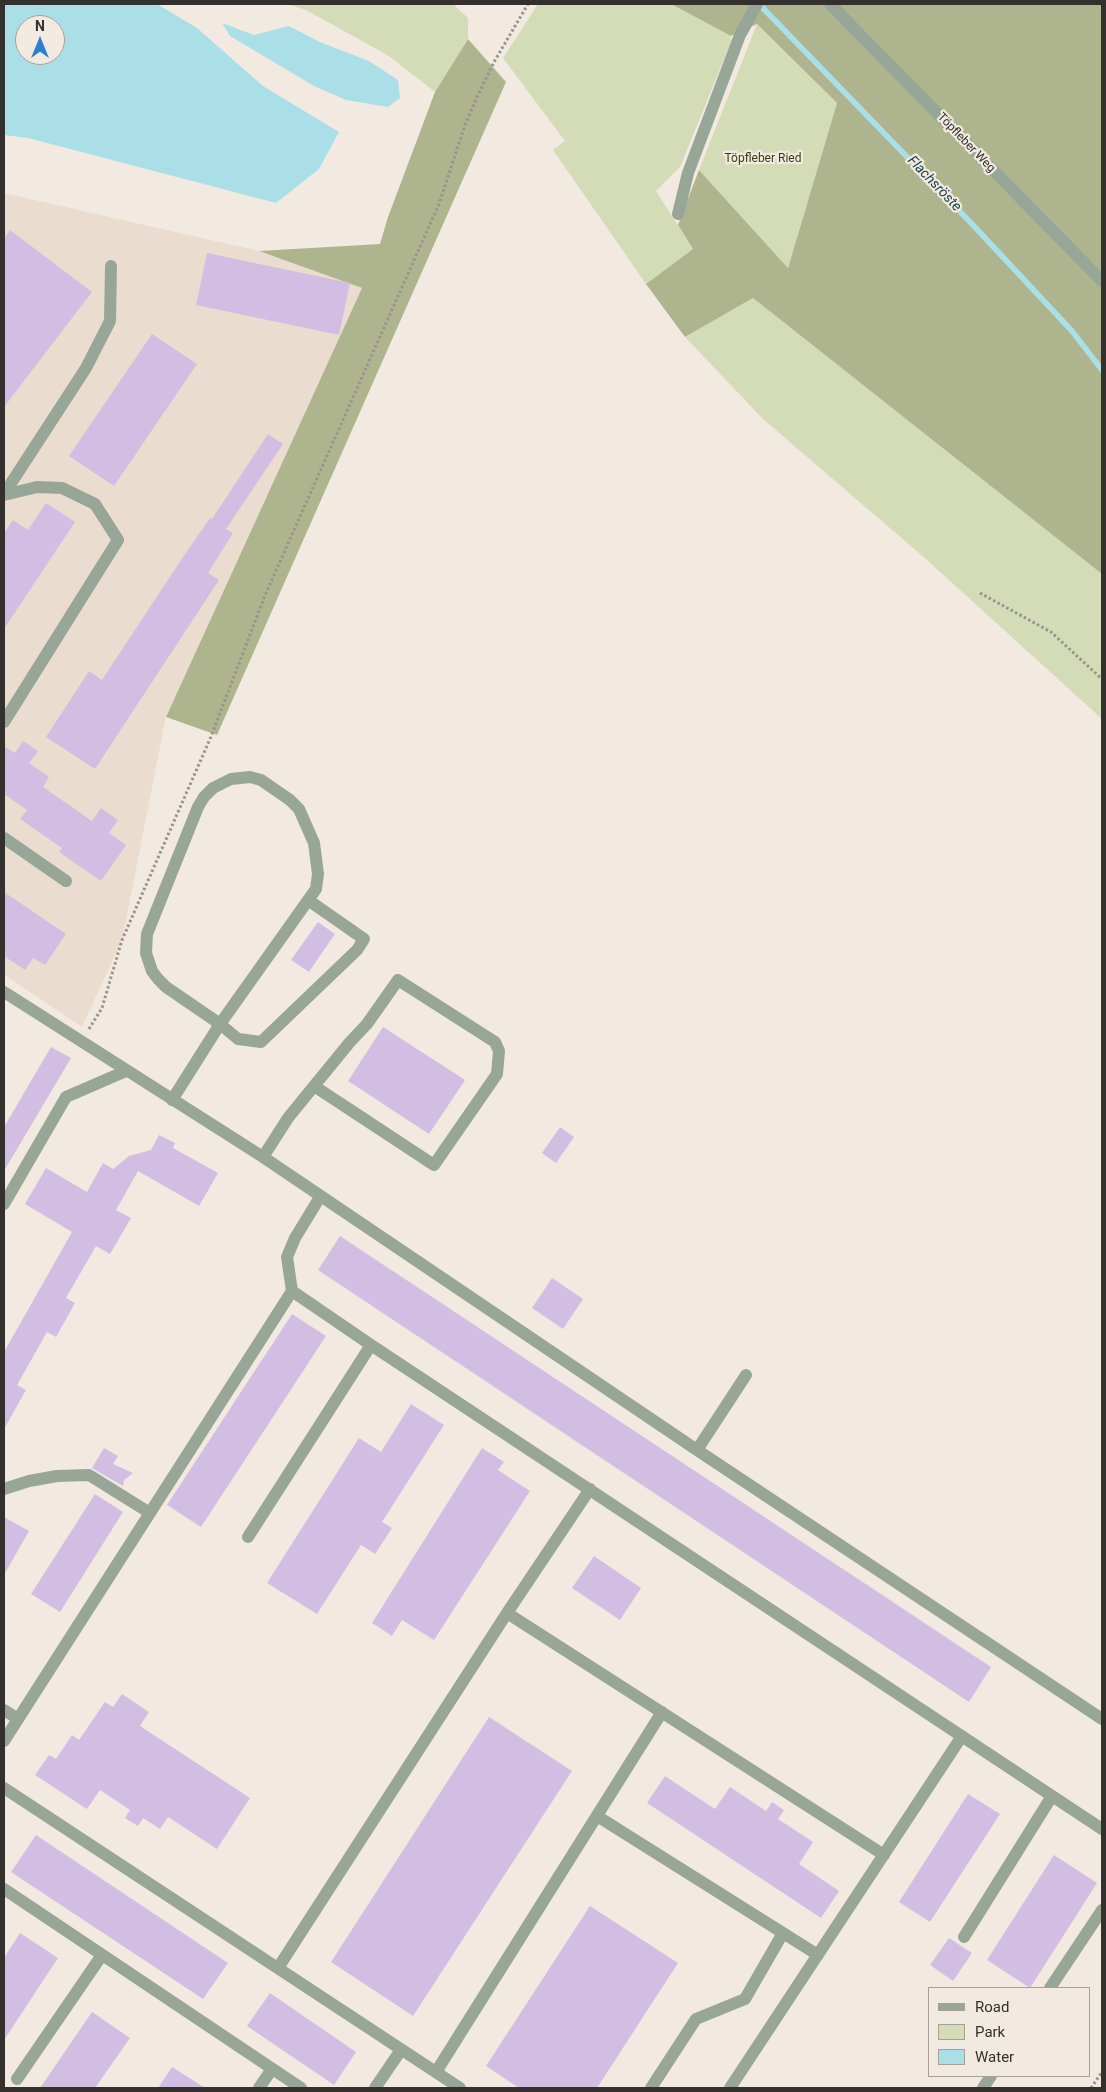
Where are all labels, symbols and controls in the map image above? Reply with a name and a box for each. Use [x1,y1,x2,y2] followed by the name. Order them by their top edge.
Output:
[15,15,65,65] north arrow
[35,18,45,34] text: N
[934,110,998,176] street label: Töpfleber Weg
[725,152,801,166] park label: Töpfleber Ried
[903,153,965,215] water label: Flachsröste
[928,1987,1091,2077] legend
[975,1998,1009,2016] text: Road
[975,2023,1005,2041] text: Park
[975,2048,1014,2066] text: Water

